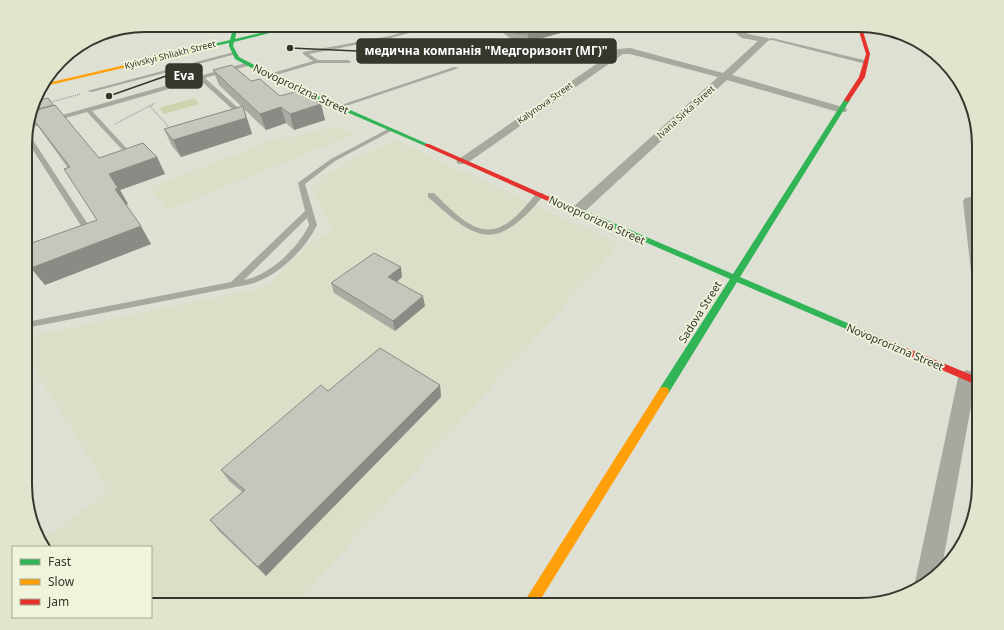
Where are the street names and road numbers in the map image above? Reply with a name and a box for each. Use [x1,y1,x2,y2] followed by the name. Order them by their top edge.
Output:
[123,37,218,72] street label: Kyivskyi Shliakh Street
[251,60,351,117] street label: Novoprorizna Street
[514,78,576,127] street label: Kalynova Street
[654,82,718,141] street label: Ivana Sirka Street
[547,192,648,248] street label: Novoprorizna Street
[674,278,725,346] street label: Sadova Street
[844,319,946,374] street label: Novoprorizna Street

